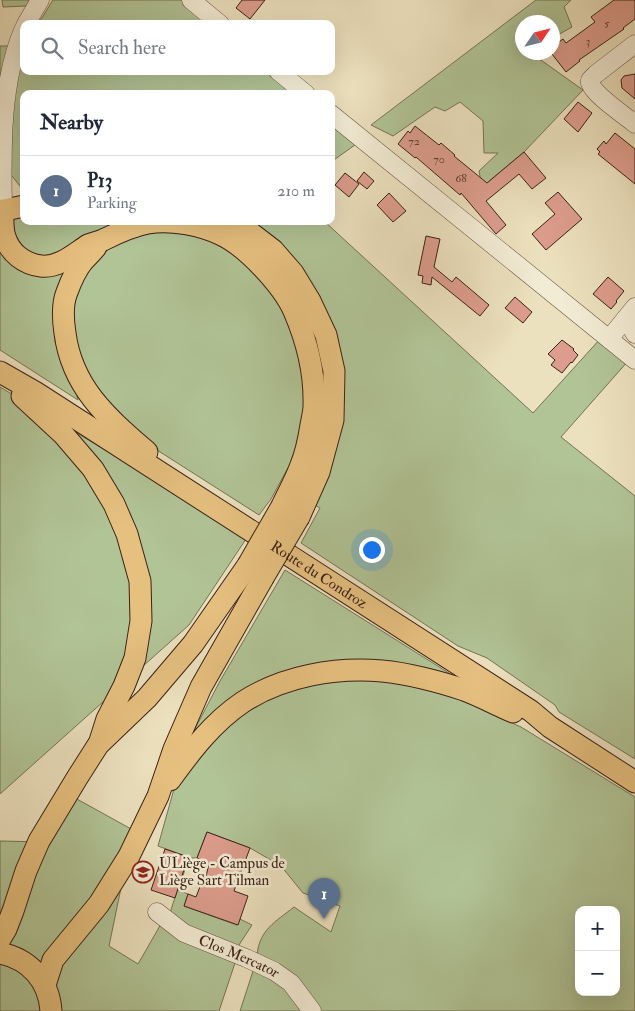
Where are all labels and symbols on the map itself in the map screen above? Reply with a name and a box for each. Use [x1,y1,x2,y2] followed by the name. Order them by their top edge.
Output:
[515,15,560,60] north arrow
[604,16,610,31] house number: 5
[586,34,590,49] house number: 3
[408,134,420,149] house number: 72
[433,152,445,167] house number: 70
[455,171,467,186] house number: 68
[267,537,371,613] street label: Route du Condroz
[359,537,385,563] your location
[159,854,285,890] place label: ULiège - Campus de Liège Sart Tilman
[131,860,155,884] school or university icon: ULiège - Campus de Liège Sart Tilman
[308,878,340,919] pin: 1
[196,931,284,982] street label: Clos Mercator

